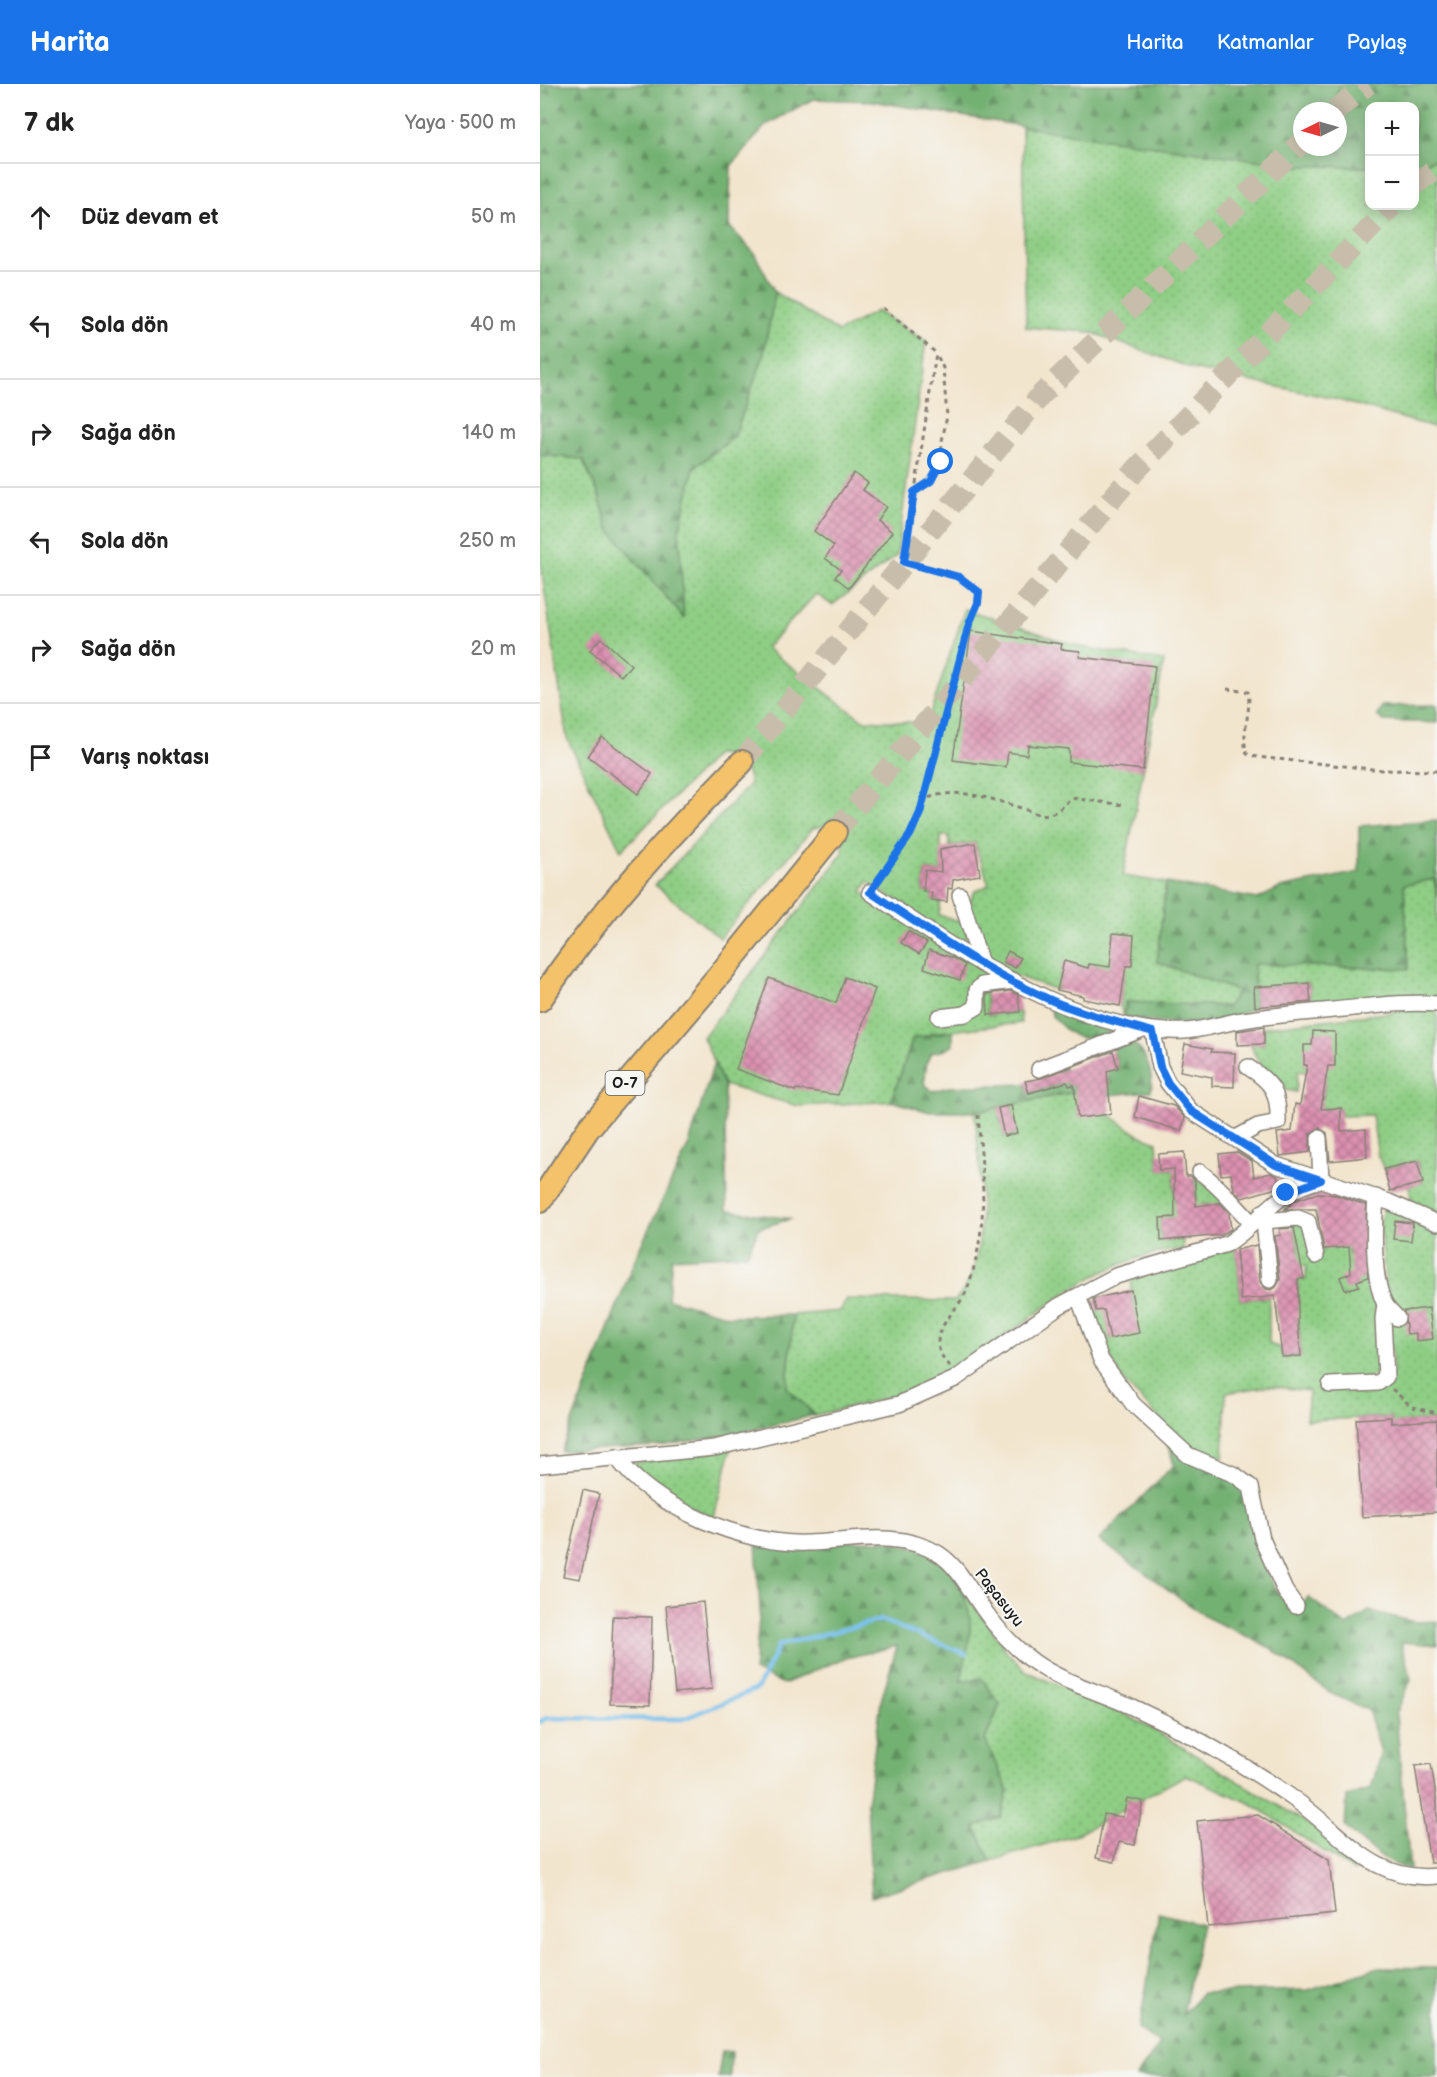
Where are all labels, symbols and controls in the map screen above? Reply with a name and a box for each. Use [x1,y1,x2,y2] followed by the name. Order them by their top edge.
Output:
[30,26,110,59] text: Harita
[1126,30,1184,55] text: Harita
[1217,30,1313,55] text: Katmanlar
[1346,30,1407,55] text: Paylaş
[1293,102,1347,156] north arrow
[1365,102,1419,210] map controls
[1365,102,1419,156] button: +
[24,108,74,139] text: 7 dk
[405,111,516,135] text: Yaya · 500 m
[1365,156,1419,210] button: −
[24,201,57,234] icon: ahead
[81,204,218,231] text: Düz devam et
[471,205,516,229] text: 50 m
[24,309,57,342] icon: left
[81,312,169,339] text: Sola dön
[470,313,516,337] text: 40 m
[24,417,57,450] icon: right
[81,420,176,447] text: Sağa dön
[462,421,516,445] text: 140 m
[927,448,953,474] route start
[24,525,57,558] icon: left
[81,528,169,555] text: Sola dön
[459,529,516,553] text: 250 m
[24,633,57,666] icon: right
[81,636,176,663] text: Sağa dön
[471,637,516,661] text: 20 m
[24,741,57,774] icon: arrive
[81,744,209,771] text: Varış noktası
[606,1071,644,1095] road number: O-7
[1272,1179,1298,1205] route end
[970,1565,1027,1631] street label: Paşasuyu

